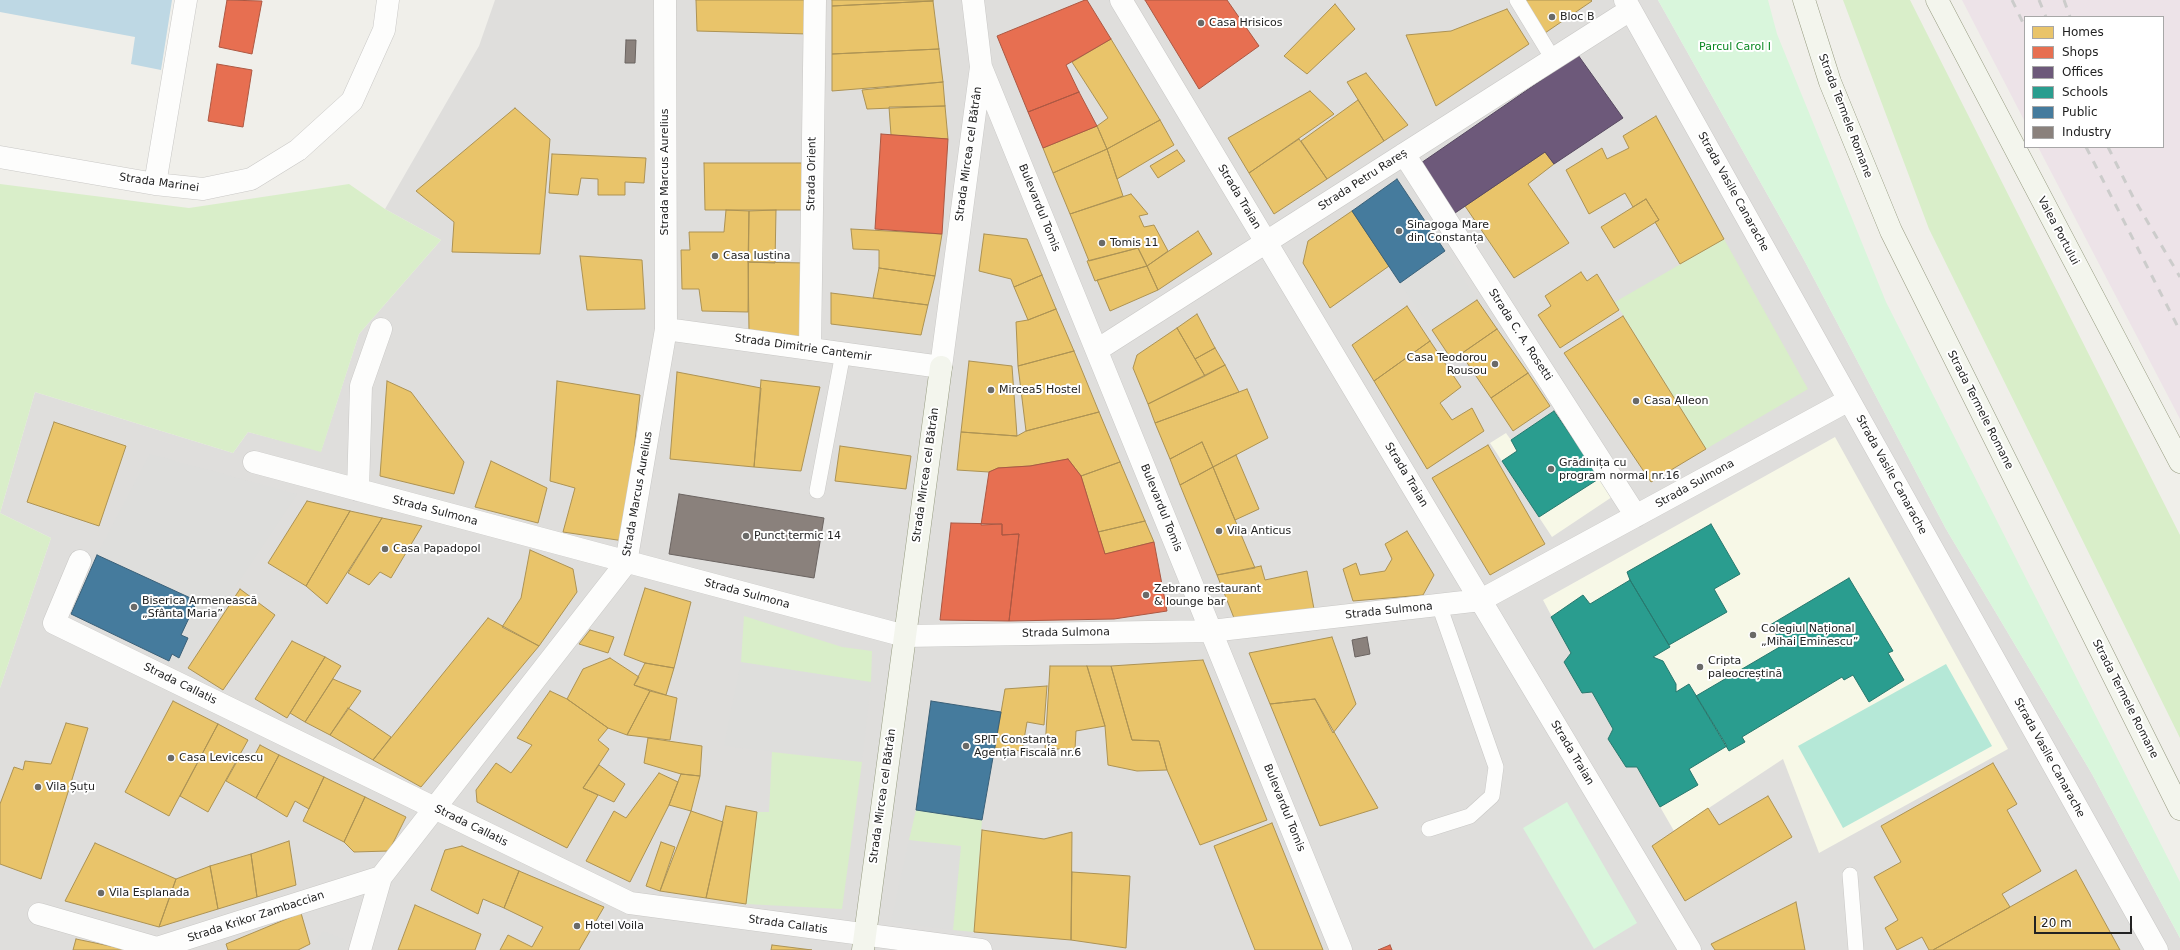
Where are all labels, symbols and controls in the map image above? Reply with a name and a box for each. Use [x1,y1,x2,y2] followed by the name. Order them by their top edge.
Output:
[1560,10,1594,24] place label: Bloc B
[1547,12,1557,22] marker: Bloc B
[1209,16,1283,30] place label: Casa Hrisicos
[2024,16,2164,148] legend
[1196,18,1206,28] marker: Casa Hrisicos
[2062,25,2104,39] text: Homes
[1699,40,1771,54] park label: Parcul Carol I
[2062,45,2098,59] text: Shops
[1815,52,1875,180] street label: Strada Termele Romane
[2062,65,2103,79] text: Offices
[2062,85,2108,99] text: Schools
[953,86,985,222] street label: Strada Mircea cel Bătrân
[2062,105,2098,119] text: Public
[658,109,672,235] street label: Strada Marcus Aurelius
[2062,125,2111,139] text: Industry
[1695,130,1771,254] street label: Strada Vasile Canarache
[805,137,819,211] street label: Strada Orient
[1316,146,1410,214] street label: Strada Petru Rareș
[1015,162,1063,254] street label: Bulevardul Tomis
[1215,162,1263,232] street label: Strada Traian
[118,171,200,195] street label: Strada Marinei
[2034,195,2082,267] street label: Valea Portului
[1407,218,1489,244] place label: Sinagoga Mare din Constanța
[1394,226,1404,236] marker: Sinagoga Mare din Constanța
[1110,236,1159,250] place label: Tomis 11
[1097,238,1107,248] marker: Tomis 11
[723,249,790,263] place label: Casa Iustina
[710,251,720,261] marker: Casa Iustina
[1485,287,1555,383] street label: Strada C. A. Rosetti
[734,332,872,364] street label: Strada Dimitrie Cantemir
[1944,348,2016,472] street label: Strada Termele Romane
[1407,351,1487,377] place label: Casa Teodorou Rousou
[1490,359,1500,369] marker: Casa Teodorou Rousou
[999,383,1081,397] place label: Mircea5 Hostel
[986,385,996,395] marker: Mircea5 Hostel
[1644,394,1708,408] place label: Casa Alleon
[1631,396,1641,406] marker: Casa Alleon
[910,407,942,543] street label: Strada Mircea cel Bătrân
[1853,413,1929,537] street label: Strada Vasile Canarache
[620,430,656,558] street label: Strada Marcus Aurelius
[1382,440,1430,510] street label: Strada Traian
[1559,456,1679,482] place label: Grădinița cu program normal nr.16
[1653,457,1737,511] street label: Strada Sulmona
[1137,462,1185,554] street label: Bulevardul Tomis
[1546,464,1556,474] marker: Grădinița cu program normal nr.16
[391,493,479,529] street label: Strada Sulmona
[1227,524,1291,538] place label: Vila Anticus
[1214,526,1224,536] marker: Vila Anticus
[754,529,841,543] place label: Punct termic 14
[741,531,751,541] marker: Punct termic 14
[393,542,480,556] place label: Casa Papadopol
[380,544,390,554] marker: Casa Papadopol
[703,576,791,612] street label: Strada Sulmona
[1154,582,1261,608] place label: Zebrano restaurant & lounge bar
[1141,590,1151,600] marker: Zebrano restaurant & lounge bar
[142,594,257,620] place label: Biserica Armenească „Sfânta Maria”
[1345,600,1433,622] street label: Strada Sulmona
[129,602,139,612] marker: Biserica Armenească „Sfânta Maria”
[1761,622,1858,648] place label: Colegiul Național „Mihai Eminescu”
[1022,626,1110,640] street label: Strada Sulmona
[1748,630,1758,640] marker: Colegiul Național „Mihai Eminescu”
[2089,637,2161,761] street label: Strada Termele Romane
[1708,654,1782,680] place label: Cripta paleocreștină
[141,660,219,708] street label: Strada Callatis
[1695,662,1705,672] marker: Cripta paleocreștină
[2011,696,2087,820] street label: Strada Vasile Canarache
[1548,718,1596,788] street label: Strada Traian
[867,728,899,864] street label: Strada Mircea cel Bătrân
[974,733,1081,759] place label: SPIT Constanța Agenția Fiscală nr.6
[961,741,971,751] marker: SPIT Constanța Agenția Fiscală nr.6
[179,751,263,765] place label: Casa Levicescu
[166,753,176,763] marker: Casa Levicescu
[1260,762,1308,854] street label: Bulevardul Tomis
[46,780,95,794] place label: Vila Șuțu
[33,782,43,792] marker: Vila Șuțu
[432,802,510,850] street label: Strada Callatis
[109,886,190,900] place label: Vila Esplanada
[96,888,106,898] marker: Vila Esplanada
[186,889,326,945] street label: Strada Krikor Zambaccian
[2036,908,2134,934] scale bar
[747,913,829,937] street label: Strada Callatis
[2041,916,2072,930] text: 20 m
[585,919,644,933] place label: Hotel Voila
[572,921,582,931] marker: Hotel Voila

